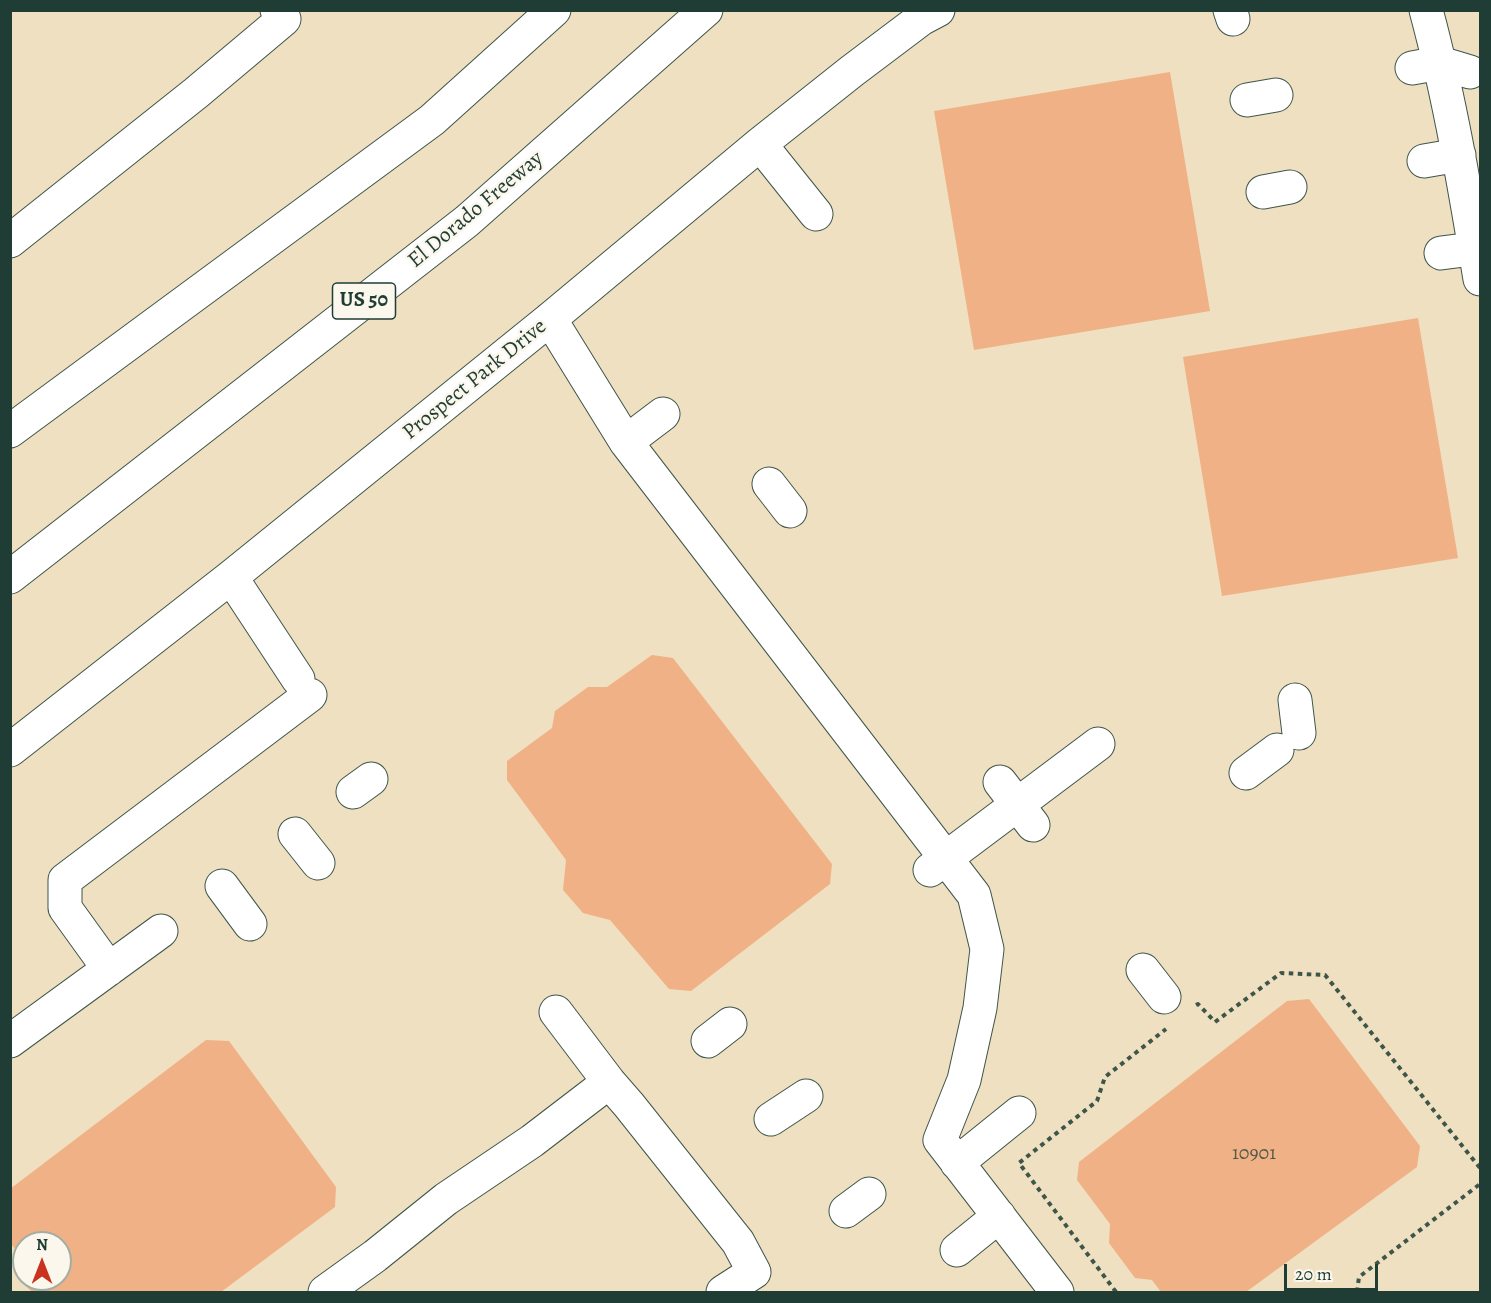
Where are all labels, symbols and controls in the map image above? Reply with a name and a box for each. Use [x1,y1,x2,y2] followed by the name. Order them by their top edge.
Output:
[403,146,549,274] street label: El Dorado Freeway
[332,283,395,319] road number: US 50
[398,314,552,446] street label: Prospect Park Drive
[1232,1142,1276,1166] house number: 10901
[12,1231,72,1291] north arrow
[36,1234,48,1256] text: N
[1287,1252,1382,1290] scale bar
[1295,1262,1332,1286] text: 20 m

